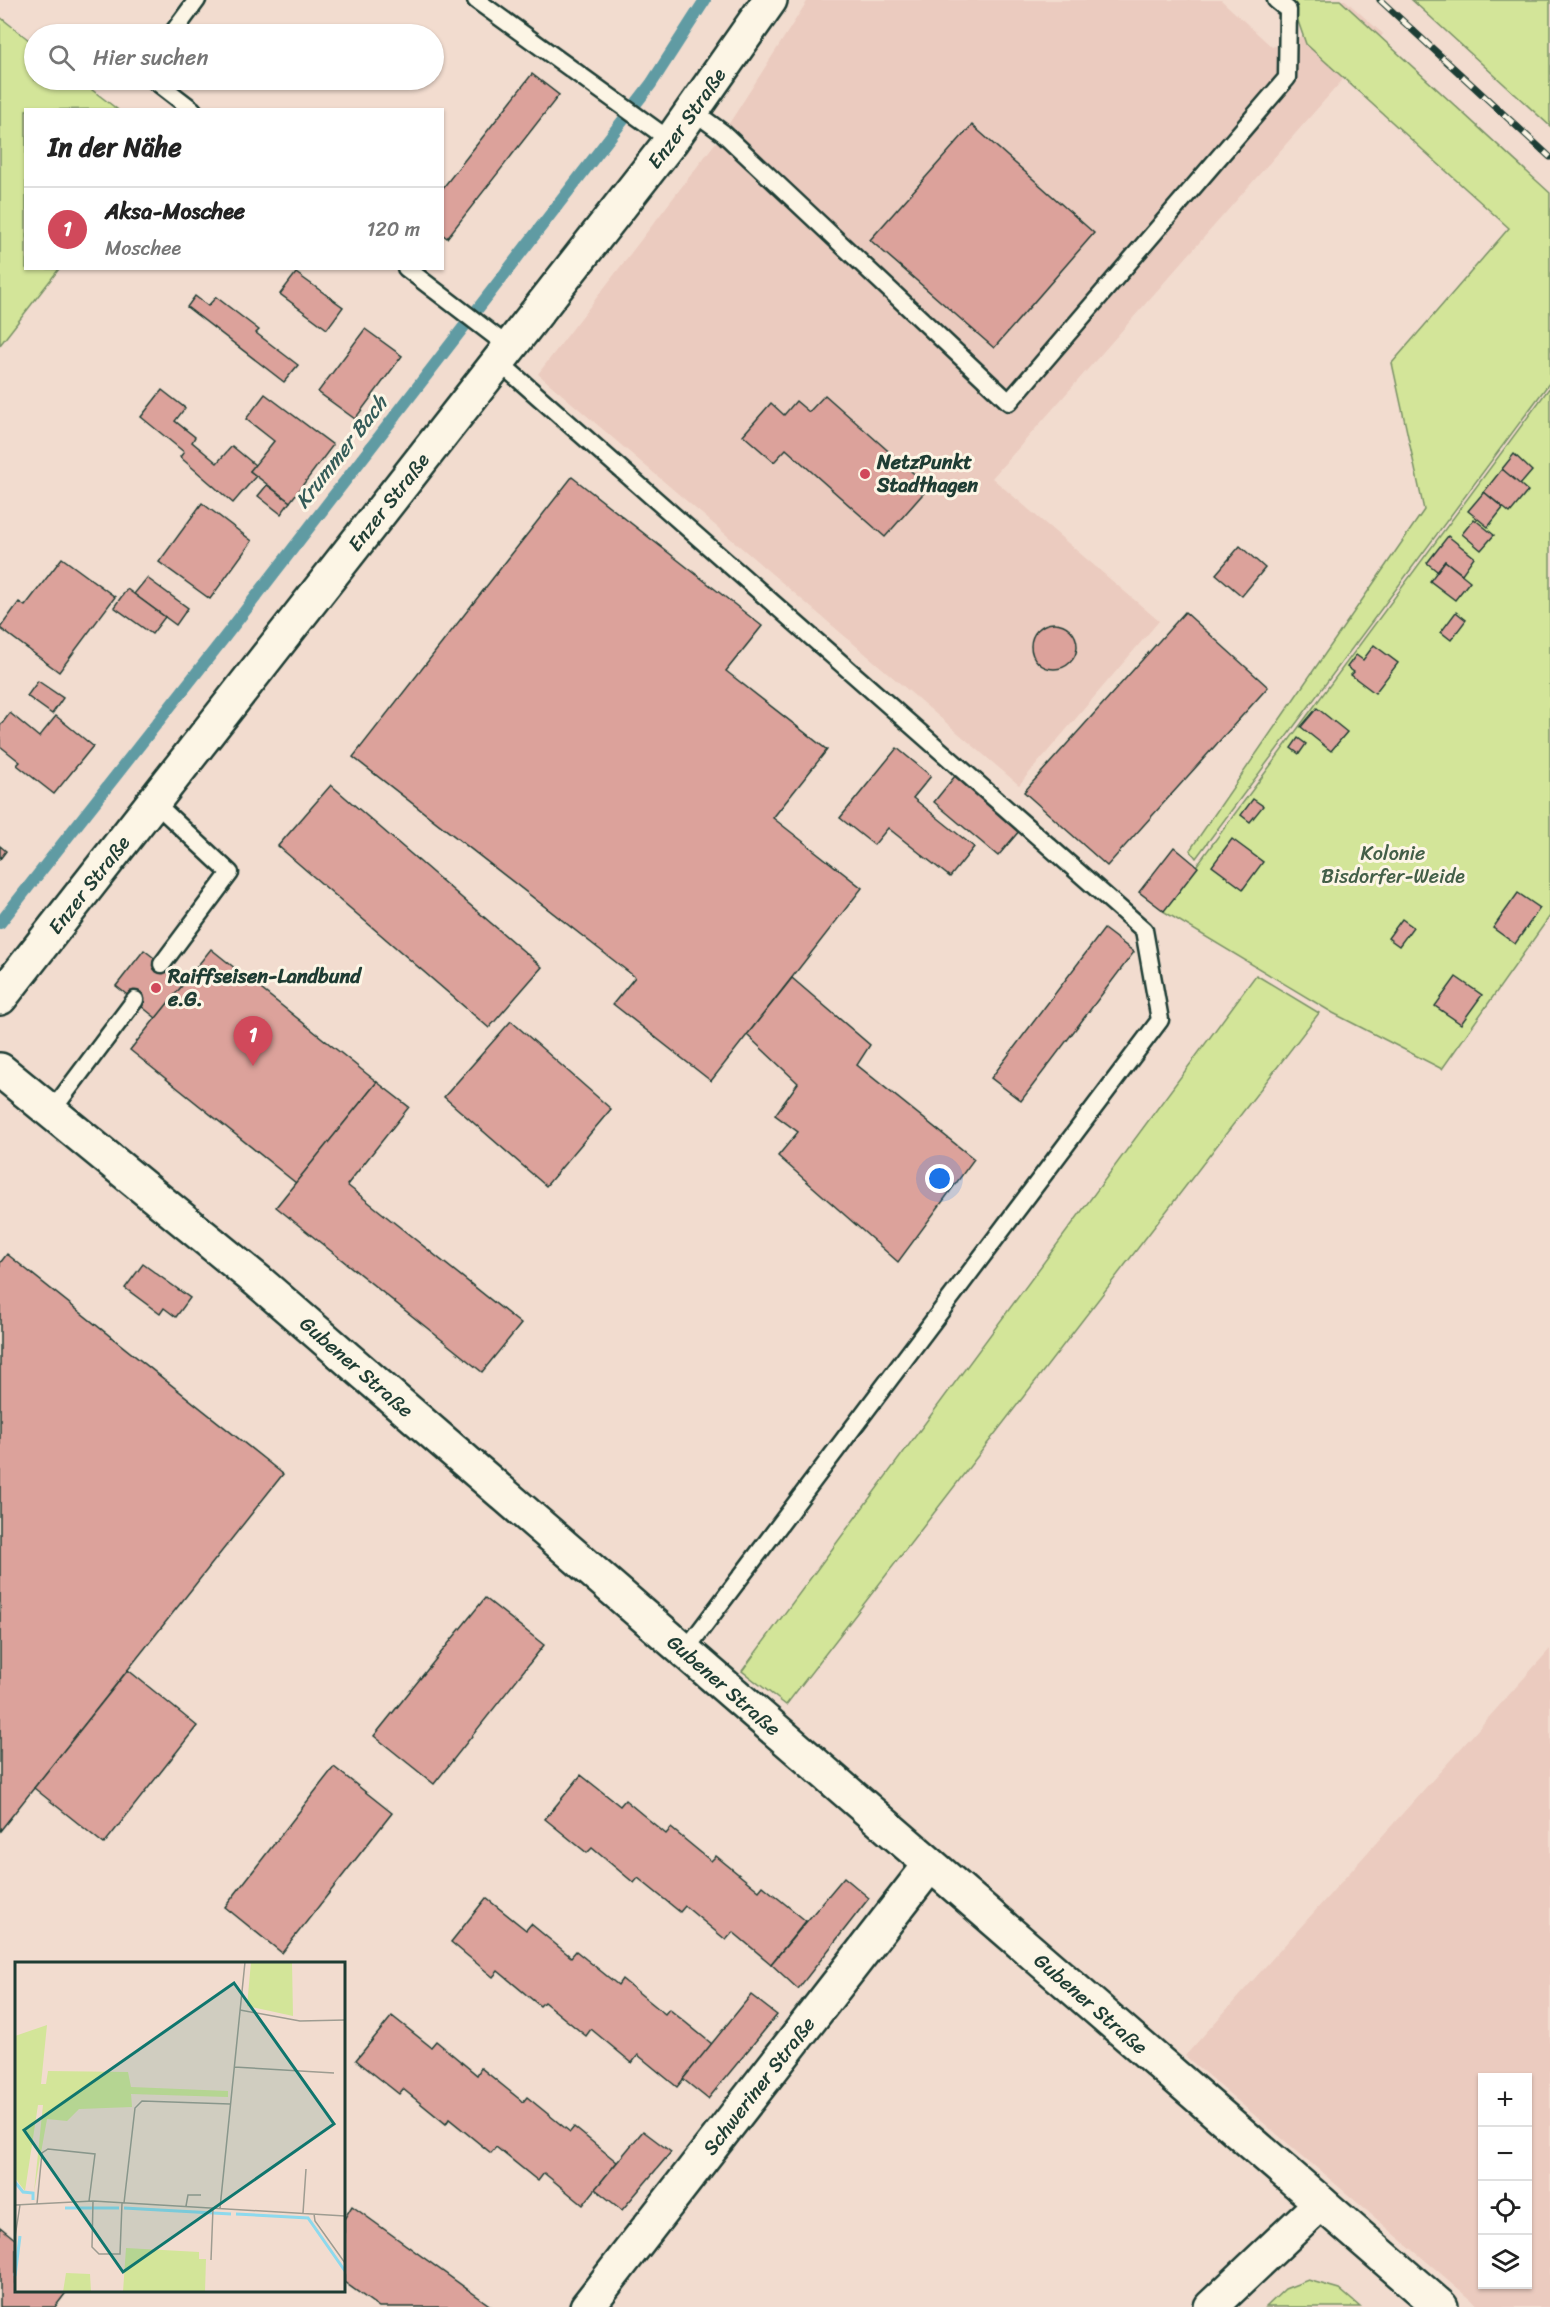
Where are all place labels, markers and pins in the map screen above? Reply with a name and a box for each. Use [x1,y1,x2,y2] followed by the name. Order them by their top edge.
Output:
[876,445,978,503] place label: NetzPunkt Stadthagen
[858,467,872,481] marker: NetzPunkt Stadthagen
[167,959,362,1017] place label: Raiffseisen-Landbund e.G.
[149,981,163,995] marker: Raiffseisen-Landbund e.G.
[234,1016,272,1066] pin: 1

